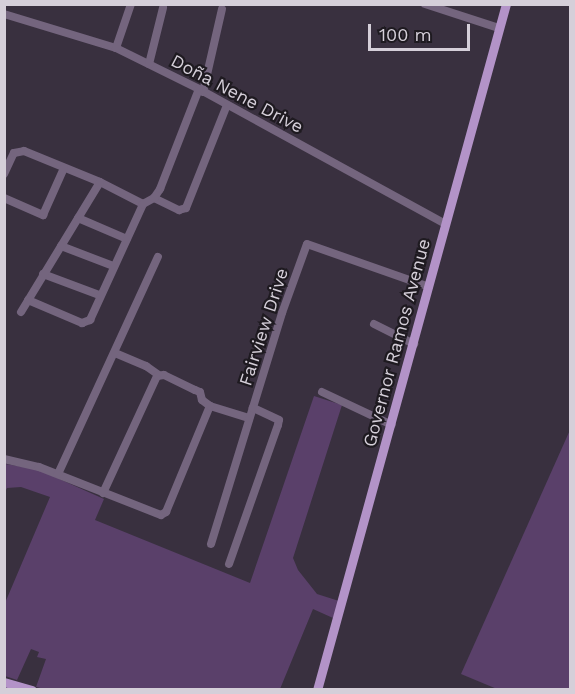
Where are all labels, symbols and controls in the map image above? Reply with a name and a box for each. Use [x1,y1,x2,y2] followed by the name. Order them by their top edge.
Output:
[371,12,473,50] scale bar
[379,24,432,45] text: 100 m
[167,50,307,138] street label: Doña Nene Drive
[359,236,435,450] street label: Governor Ramos Avenue
[235,265,293,389] street label: Fairview Drive

